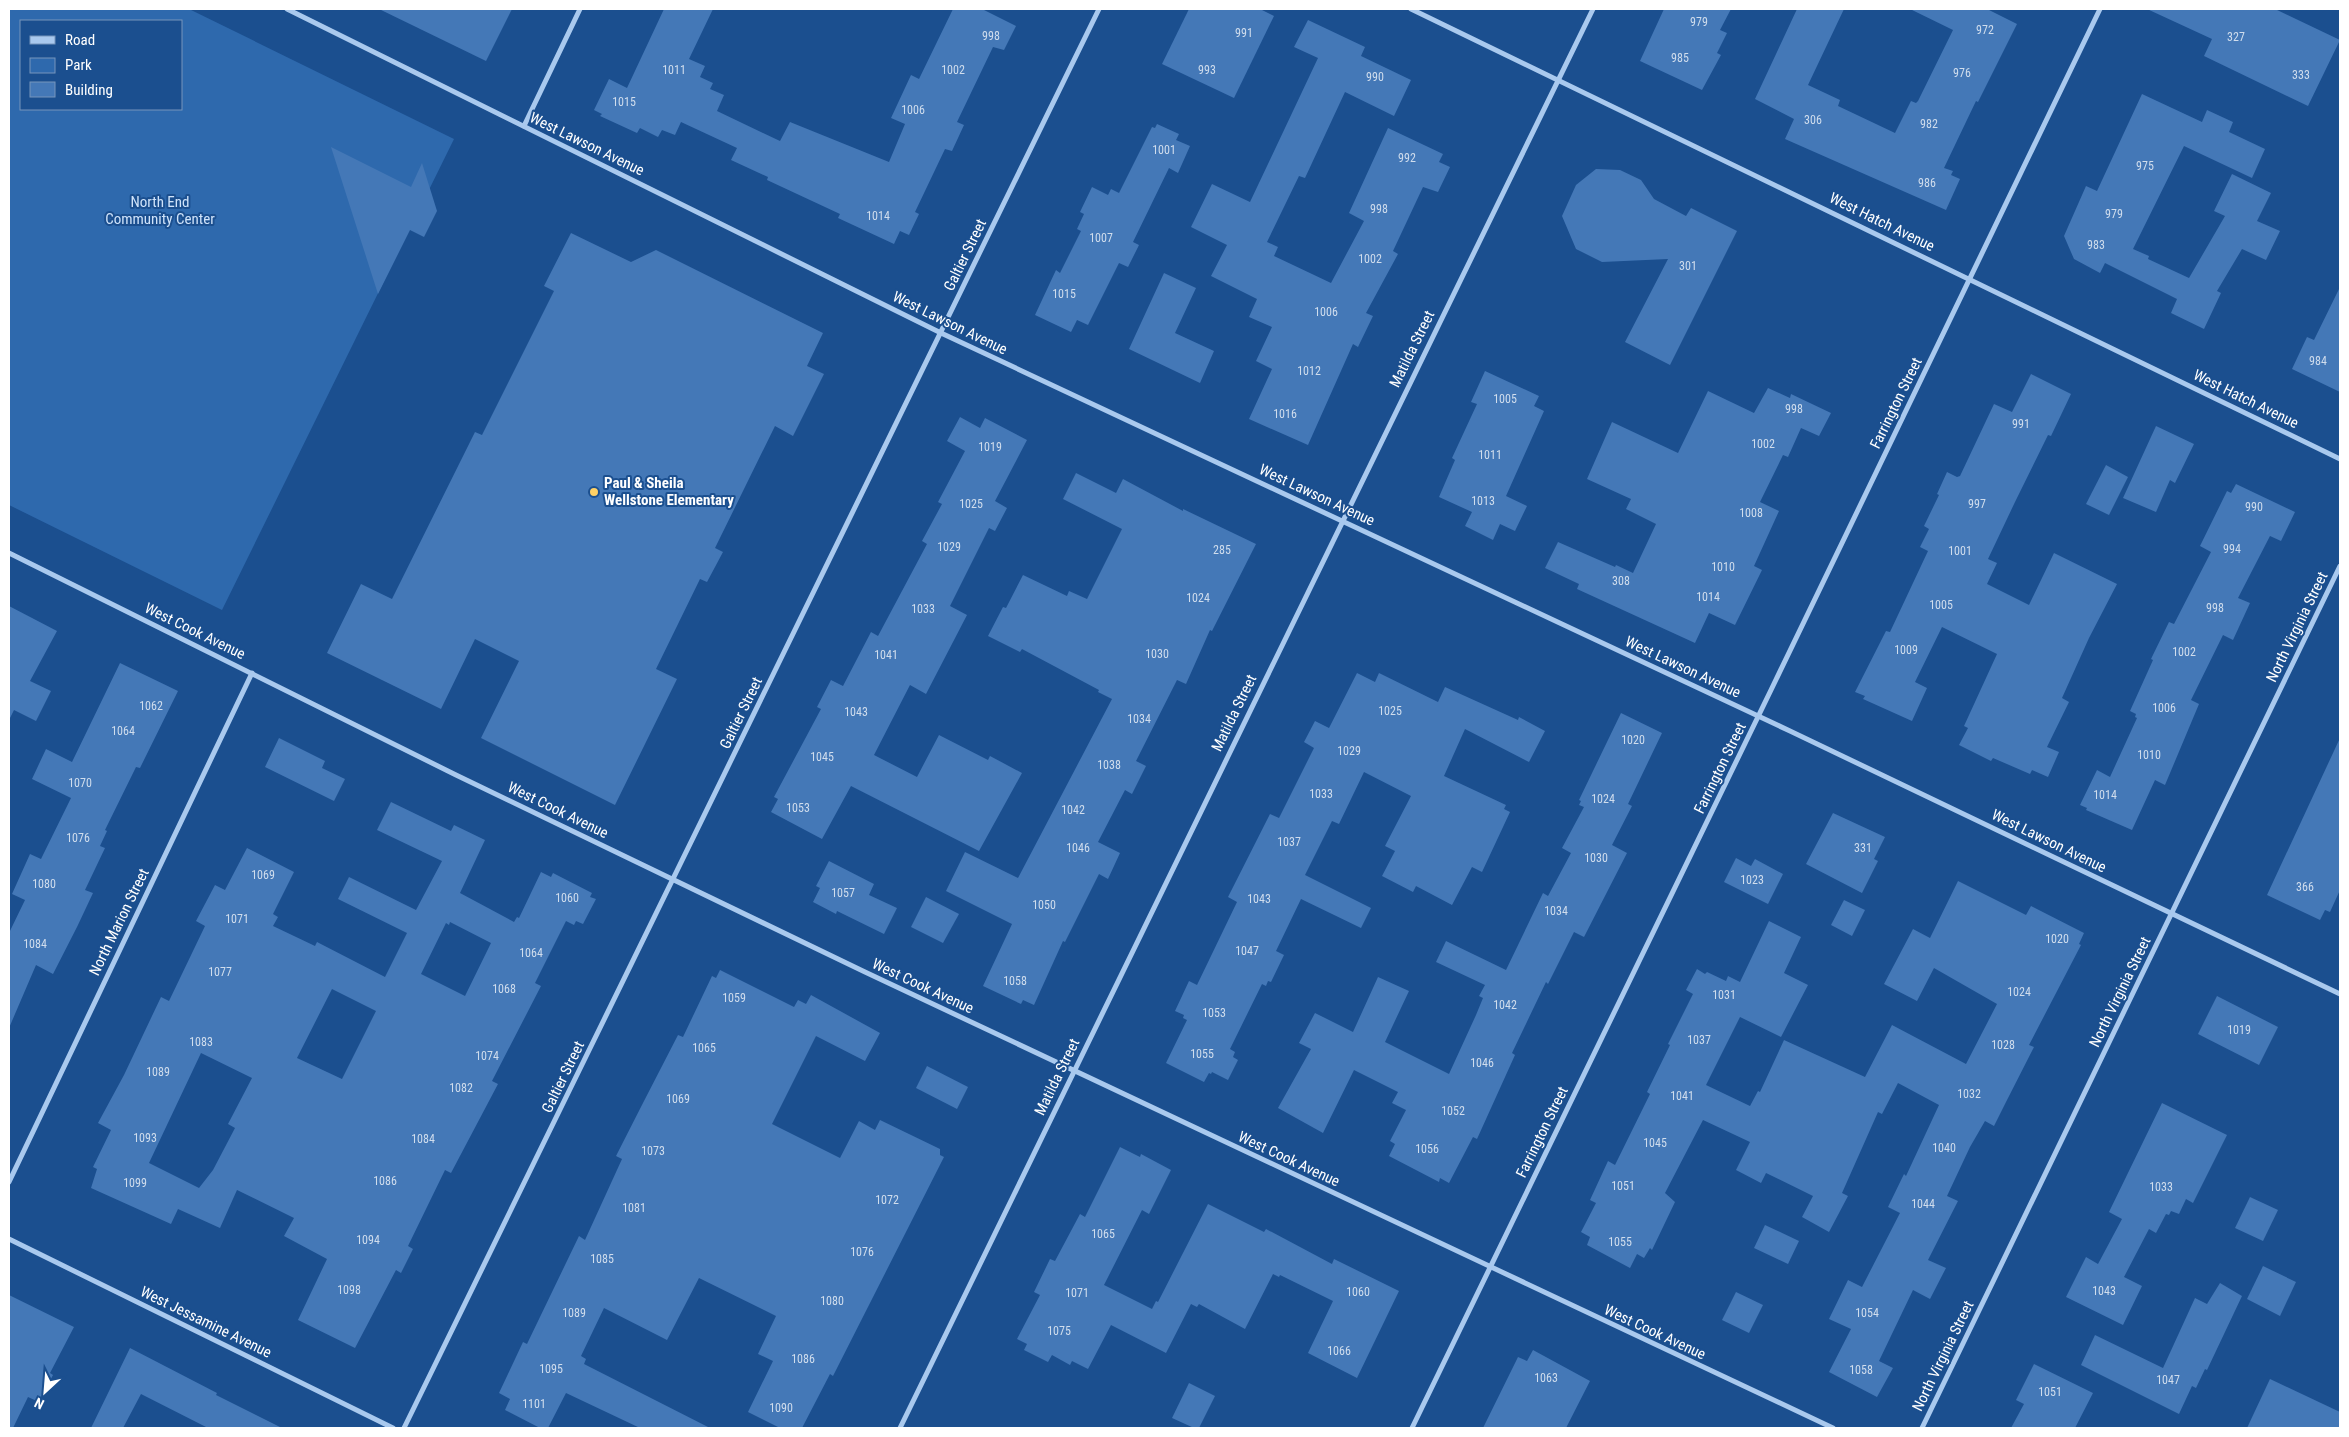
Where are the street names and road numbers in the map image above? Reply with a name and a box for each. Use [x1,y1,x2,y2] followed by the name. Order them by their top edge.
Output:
[527,108,647,180] street label: West Lawson Avenue
[1827,189,1937,255] street label: West Hatch Avenue
[940,216,990,294] street label: Galtier Street
[890,287,1010,359] street label: West Lawson Avenue
[1386,308,1438,390] street label: Matilda Street
[1866,355,1926,451] street label: Farrington Street
[2191,366,2301,432] street label: West Hatch Avenue
[1256,460,1378,530] street label: West Lawson Avenue
[2262,569,2332,685] street label: North Virginia Street
[142,599,248,663] street label: West Cook Avenue
[1622,632,1744,702] street label: West Lawson Avenue
[1208,672,1260,754] street label: Matilda Street
[716,674,766,752] street label: Galtier Street
[1690,720,1750,816] street label: Farrington Street
[505,778,611,842] street label: West Cook Avenue
[1989,805,2109,877] street label: West Lawson Avenue
[85,866,153,978] street label: North Marion Street
[2085,934,2155,1050] street label: North Virginia Street
[869,955,977,1017] street label: West Cook Avenue
[1031,1036,1083,1118] street label: Matilda Street
[538,1038,588,1116] street label: Galtier Street
[1512,1084,1572,1180] street label: Farrington Street
[1235,1128,1343,1190] street label: West Cook Avenue
[137,1282,275,1362] street label: West Jessamine Avenue
[1908,1298,1978,1414] street label: North Virginia Street
[1601,1301,1709,1363] street label: West Cook Avenue

